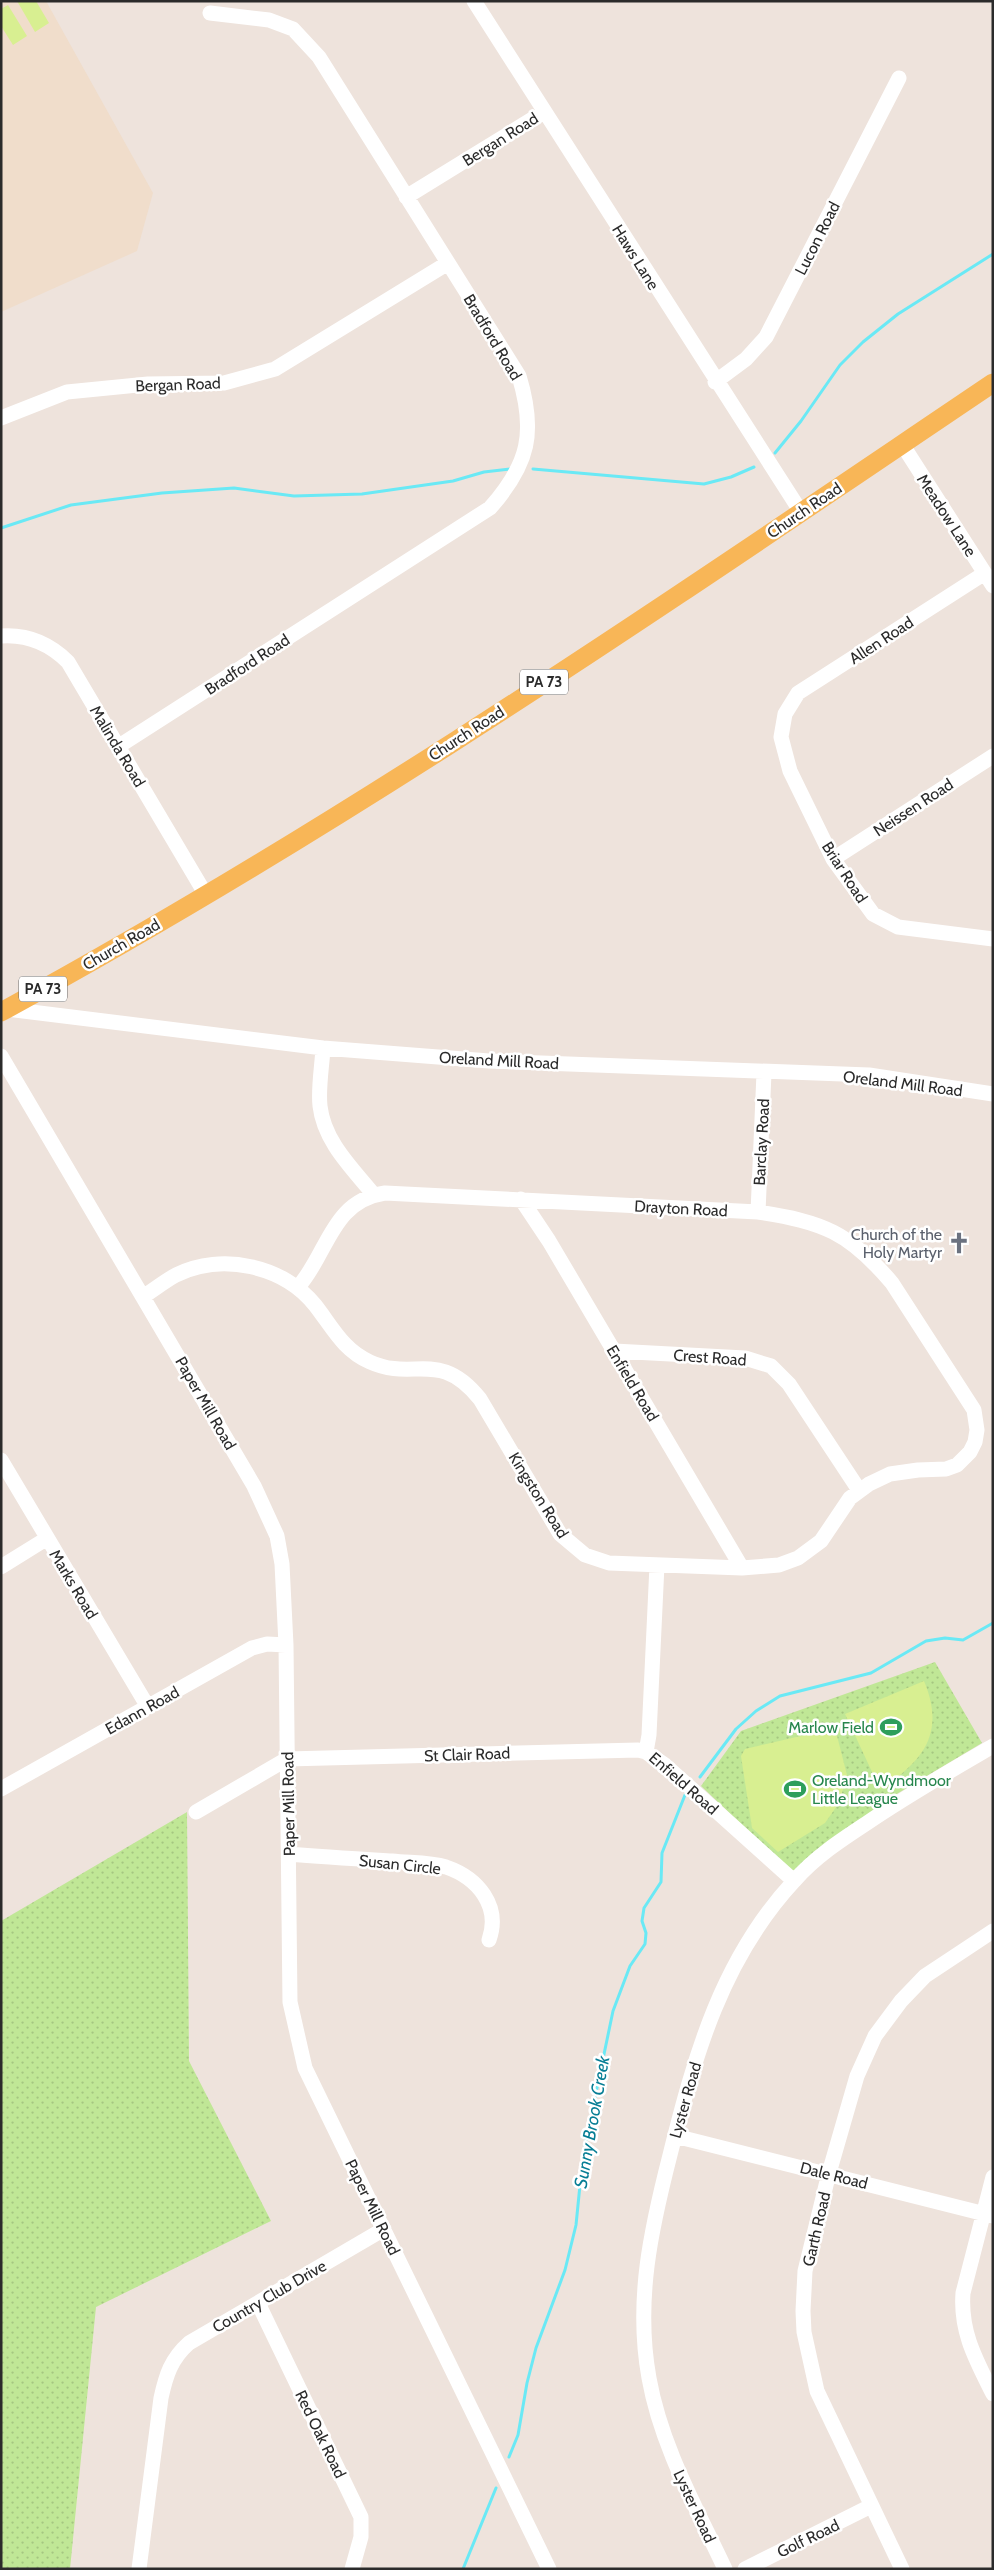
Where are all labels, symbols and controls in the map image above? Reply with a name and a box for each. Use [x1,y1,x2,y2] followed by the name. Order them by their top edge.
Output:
[459,109,542,170] street label: Bergan Road
[791,198,844,278] street label: Lucon Road
[608,221,663,293] street label: Haws Lane
[459,291,526,384] street label: Bradford Road
[135,374,221,395] street label: Bergan Road
[913,471,980,560] street label: Meadow Lane
[763,478,845,542] street label: Church Road
[846,613,917,668] street label: Allen Road
[201,630,293,699] street label: Bradford Road
[520,670,568,694] road number: PA 73
[86,702,149,790] street label: Malinda Road
[425,702,508,765] street label: Church Road
[870,775,957,840] street label: Neissen Road
[818,838,871,906] street label: Briar Road
[79,915,163,974] street label: Church Road
[19,976,67,1002] road number: PA 73
[438,1048,559,1073] street label: Oreland Mill Road
[842,1067,964,1100] street label: Oreland Mill Road
[750,1098,773,1186] street label: Barclay Road
[634,1197,728,1220] street label: Drayton Road
[851,1225,943,1262] place label: Church of the Holy Martyr
[946,1230,972,1256] church icon: Church of the Holy Martyr
[602,1342,663,1425] street label: Enfield Road
[673,1345,747,1370] street label: Crest Road
[171,1353,240,1453] street label: Paper Mill Road
[505,1449,573,1542] street label: Kingston Road
[45,1546,102,1622] street label: Marks Road
[102,1682,182,1738] street label: Edann Road
[878,1714,904,1740] sports icon: Marlow Field
[788,1718,874,1737] place label: Marlow Field
[424,1744,510,1765] street label: St Clair Road
[645,1748,722,1819] street label: Enfield Road
[278,1752,299,1856] street label: Paper Mill Road
[812,1771,952,1808] place label: Oreland-Wyndmoor Little League
[782,1776,808,1802] sports icon: Oreland-Wyndmoor Little League
[358,1851,442,1878] street label: Susan Circle
[570,2053,615,2190] water label: Sunny Brook Creek
[666,2060,705,2140] street label: Lyster Road
[341,2156,404,2258] street label: Paper Mill Road
[798,2158,870,2193] street label: Dale Road
[799,2190,834,2268] street label: Garth Road
[209,2256,329,2337] street label: Country Club Drive
[291,2387,350,2481] street label: Red Oak Road
[669,2467,720,2546] street label: Lyster Road
[774,2515,842,2562] street label: Golf Road

